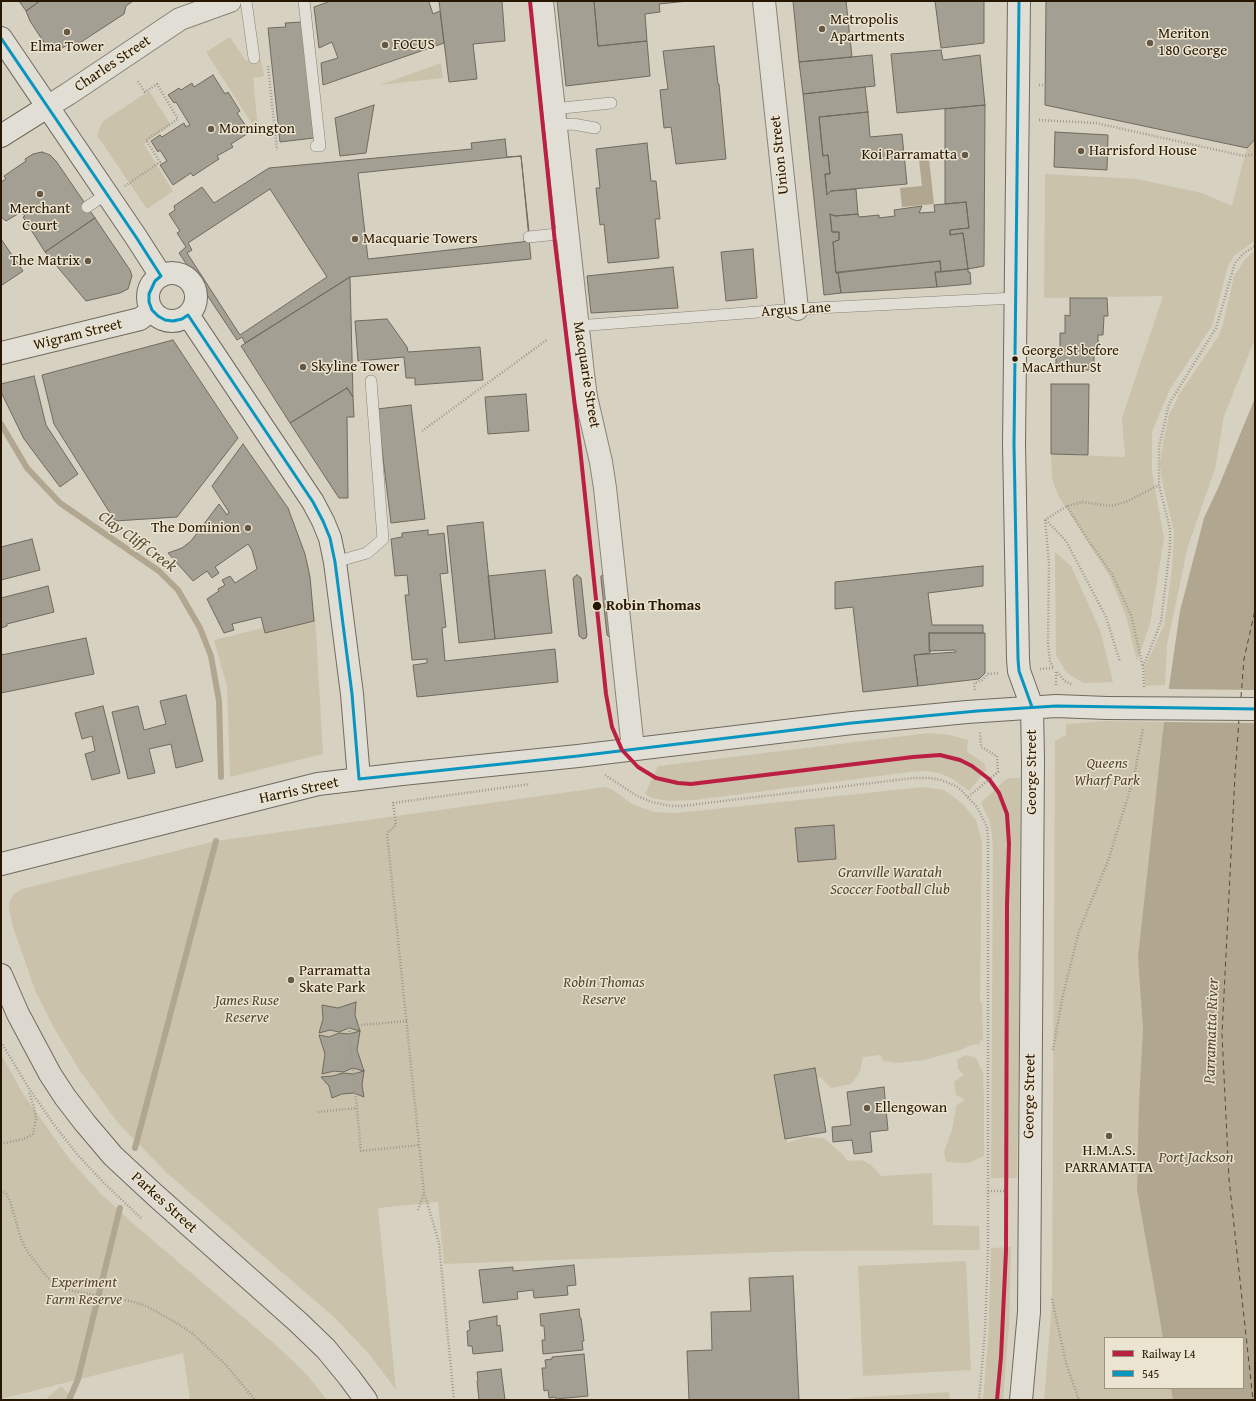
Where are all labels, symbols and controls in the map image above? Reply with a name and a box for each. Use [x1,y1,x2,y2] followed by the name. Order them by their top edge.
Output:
[830,11,905,46] place label: Metropolis Apartments
[817,24,827,34] marker: Metropolis Apartments
[1158,25,1227,60] place label: Meriton 180 George
[62,27,72,37] marker: Elma Tower
[71,32,155,96] street label: Charles Street
[393,36,435,54] place label: FOCUS
[30,38,104,56] place label: Elma Tower
[1145,38,1155,48] marker: Meriton 180 George
[380,40,390,50] marker: FOCUS
[767,114,793,196] street label: Union Street
[219,120,295,138] place label: Mornington
[206,124,216,134] marker: Mornington
[1089,142,1197,160] place label: Harrisford House
[861,146,957,164] place label: Koi Parramatta
[1076,146,1086,156] marker: Harrisford House
[960,150,970,160] marker: Koi Parramatta
[35,189,45,199] marker: Merchant Court
[10,200,70,235] place label: Merchant Court
[363,230,478,248] place label: Macquarie Towers
[350,234,360,244] marker: Macquarie Towers
[10,252,80,270] place label: The Matrix
[83,256,93,266] marker: The Matrix
[760,299,832,321] street label: Argus Lane
[32,315,124,355] street label: Wigram Street
[569,320,603,430] street label: Macquarie Street
[1022,343,1119,376] place label: George St before MacArthur St
[1010,354,1020,364] marker: George St before MacArthur St
[311,358,399,376] place label: Skyline Tower
[298,362,308,372] marker: Skyline Tower
[94,507,180,577] water label: Clay Cliff Creek
[151,519,240,537] place label: The Dominion
[243,523,253,533] marker: The Dominion
[606,597,701,615] place label: Robin Thomas
[591,600,603,612] marker: Robin Thomas
[1023,729,1041,815] street label: George Street
[1074,755,1140,790] park label: Queens Wharf Park
[258,774,340,808] street label: Harris Street
[830,864,950,899] park label: Granville Waratah Scoccer Football Club
[299,962,370,997] place label: Parramatta Skate Park
[563,974,645,1009] park label: Robin Thomas Reserve
[286,975,296,985] marker: Parramatta Skate Park
[1201,978,1223,1084] water label: Parramatta River
[215,992,279,1027] park label: James Ruse Reserve
[1020,1053,1040,1139] street label: George Street
[875,1099,947,1117] place label: Ellengowan
[862,1103,872,1113] marker: Ellengowan
[1104,1131,1114,1141] marker: H.M.A.S. PARRAMATTA
[1065,1142,1153,1177] place label: H.M.A.S. PARRAMATTA
[1158,1148,1234,1168] water label: Port Jackson
[127,1169,201,1237] street label: Parkes Street
[46,1274,122,1309] park label: Experiment Farm Reserve
[1104,1337,1244,1389] legend
[1142,1345,1196,1362] text: Railway L4
[1142,1365,1159,1382] text: 545

